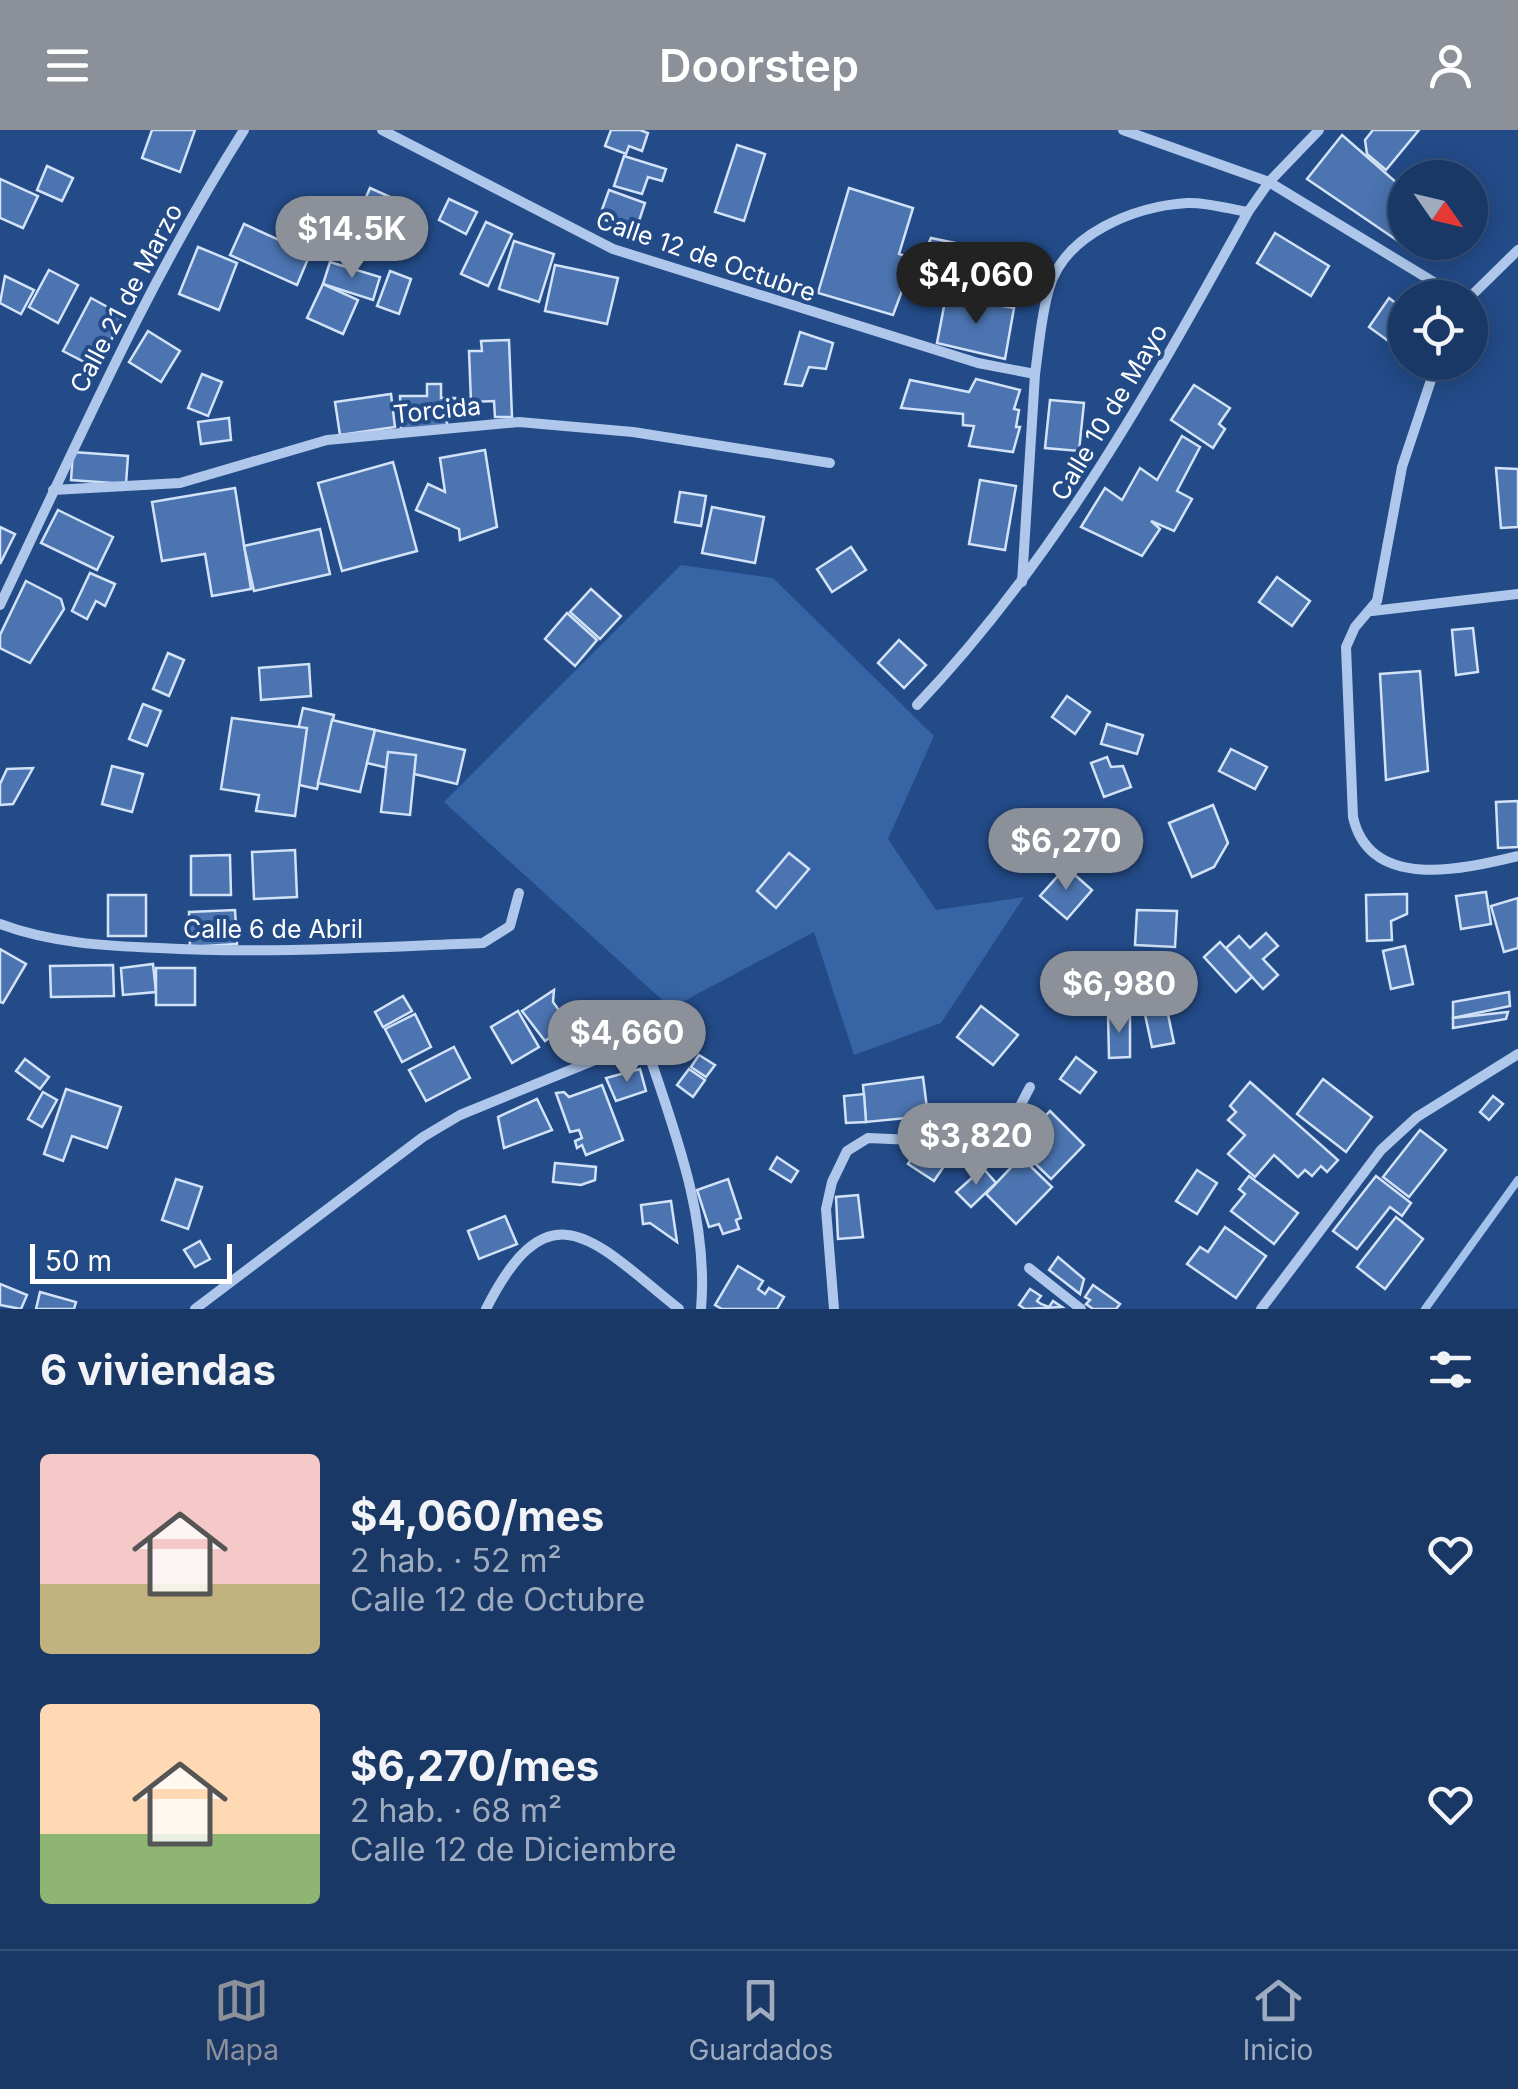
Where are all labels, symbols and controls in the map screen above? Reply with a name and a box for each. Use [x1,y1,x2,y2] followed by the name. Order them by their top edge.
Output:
[40,38,95,93] icon: menu
[659,38,859,93] text: Doorstep
[1423,38,1478,93] icon: person
[1388,160,1488,260] north arrow
[1388,160,1488,380] map controls
[271,196,433,281] pin: $14.5K
[63,198,189,398] street label: Calle 21 de Marzo
[592,204,820,308] street label: Calle 12 de Octubre
[297,209,407,248] text: $14.5K
[895,242,1057,327] pin: $4,060
[918,255,1034,294] text: $4,060
[1388,280,1488,380] button: locate
[1044,318,1174,506] street label: Calle 10 de Mayo
[392,390,482,430] street label: Torcida
[985,808,1147,893] pin: $6,270
[1010,821,1122,860] text: $6,270
[183,914,363,944] street label: Calle 6 de Abril
[1038,951,1200,1036] pin: $6,980
[1062,964,1176,1003] text: $6,980
[546,1000,708,1085] pin: $4,660
[570,1013,684,1052] text: $4,660
[895,1103,1057,1188] pin: $3,820
[919,1116,1033,1155] text: $3,820
[30,1239,232,1284] scale bar
[45,1244,112,1278] text: 50 m
[1423,1342,1478,1397] icon: filters
[40,1344,276,1395] text: 6 viviendas
[350,1490,604,1541] text: $4,060/mes
[120,1494,240,1614] icon: home
[1423,1527,1478,1582] icon: heart
[350,1541,562,1580] text: 2 hab. · 52 m²
[350,1580,645,1619] text: Calle 12 de Octubre
[350,1740,599,1791] text: $6,270/mes
[120,1744,240,1864] icon: home
[1423,1777,1478,1832] icon: heart
[350,1791,562,1830] text: 2 hab. · 68 m²
[350,1830,677,1869] text: Calle 12 de Diciembre
[205,1973,279,2067] tab: Mapa
[688,1973,833,2067] tab: Guardados
[1243,1973,1313,2067] tab: Inicio

